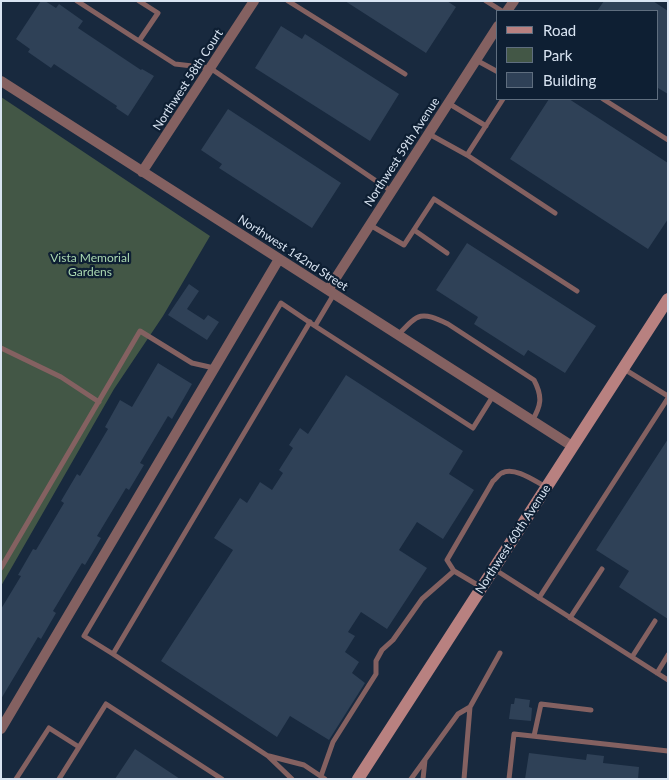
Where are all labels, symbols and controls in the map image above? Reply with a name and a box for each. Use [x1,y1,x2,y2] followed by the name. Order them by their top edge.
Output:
[497,10,659,100] legend
[543,21,576,39] text: Road
[150,27,226,133] street label: Northwest 58th Court
[543,46,572,64] text: Park
[543,71,596,89] text: Building
[361,95,443,209] street label: Northwest 59th Avenue
[235,212,351,294] street label: Northwest 142nd Street
[50,251,130,279] park label: Vista Memorial Gardens
[472,482,554,596] street label: Northwest 60th Avenue

